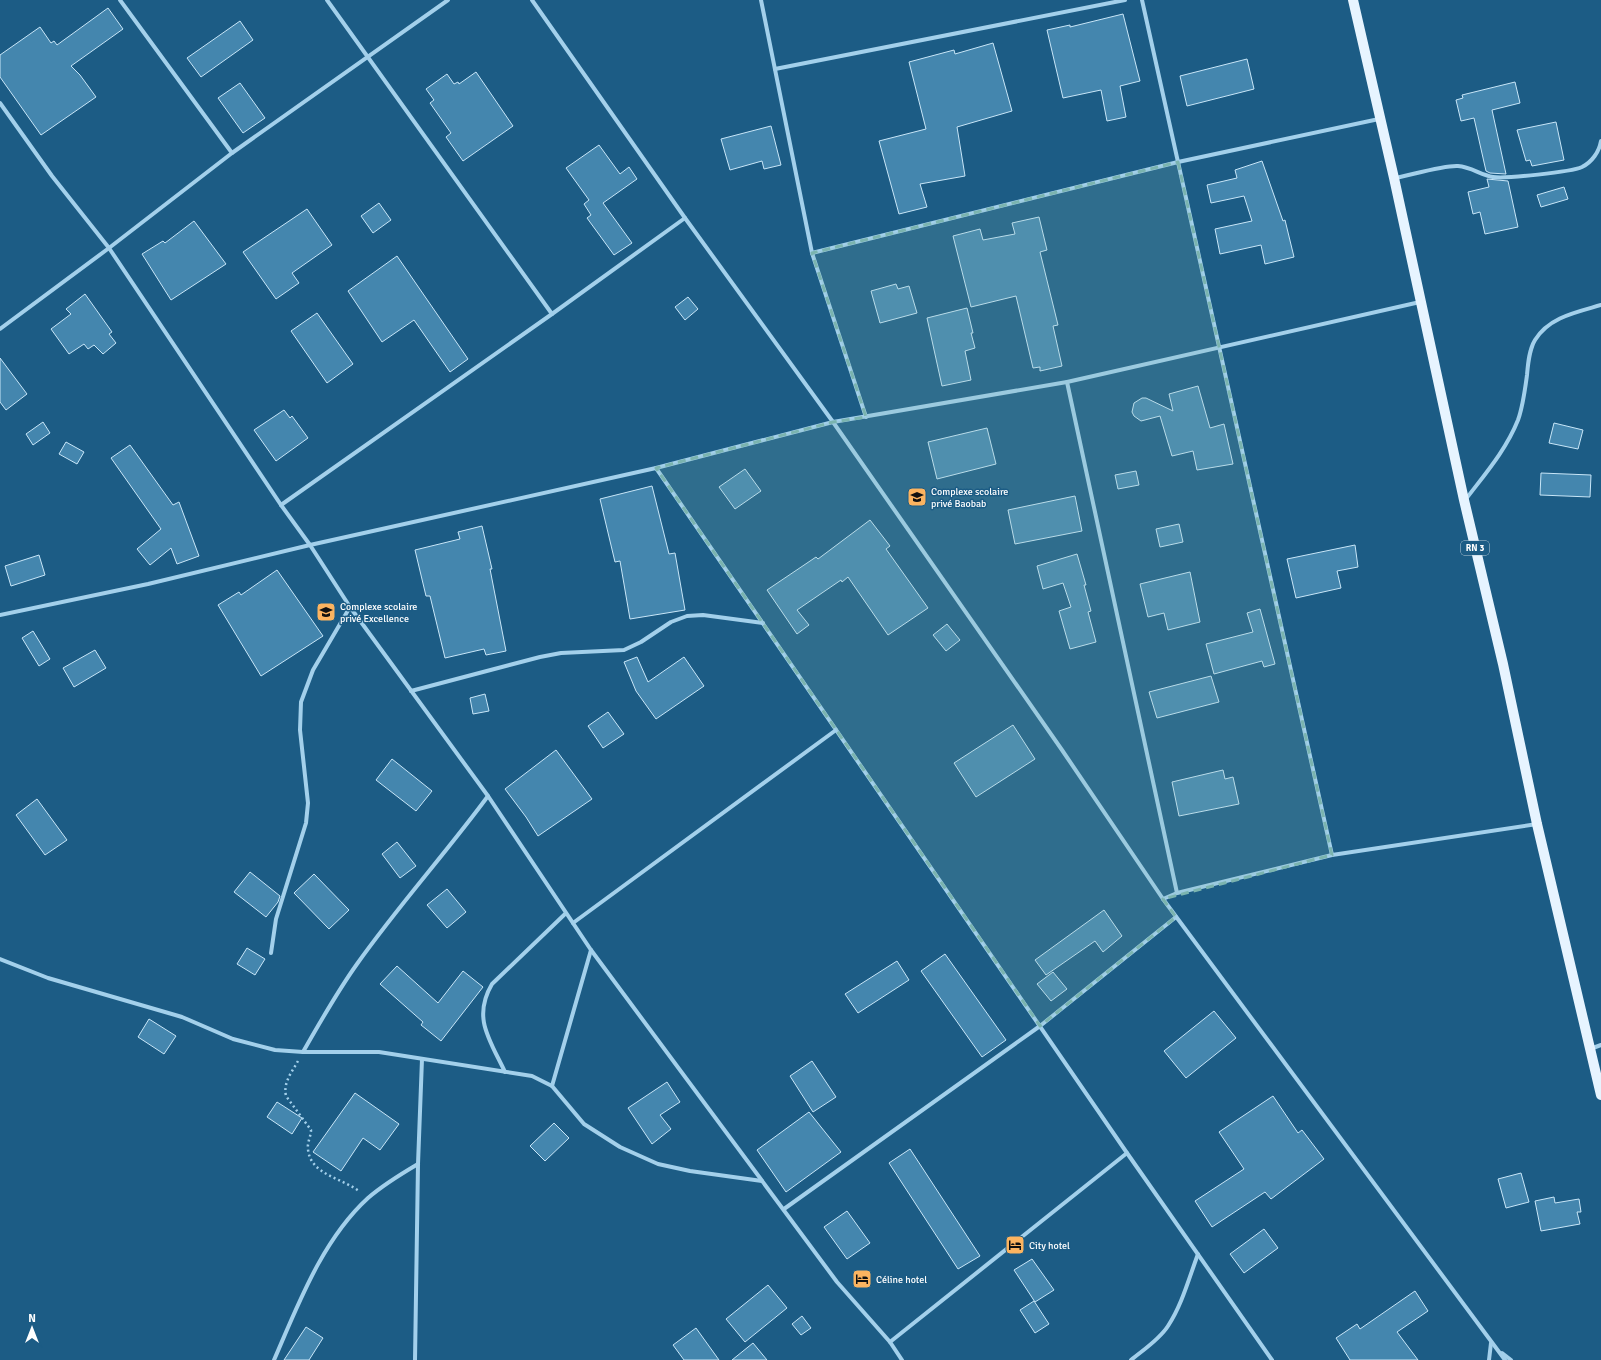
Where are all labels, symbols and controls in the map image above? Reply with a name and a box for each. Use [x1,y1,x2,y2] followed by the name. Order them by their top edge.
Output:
[906,486,928,508] school or university icon: Complexe scolaire privé Baobab
[931,486,1008,510] place label: Complexe scolaire privé Baobab
[1461,541,1489,555] road number: RN 3
[315,601,337,623] school or university icon: Complexe scolaire privé Excellence
[340,601,417,625] place label: Complexe scolaire privé Excellence
[1004,1234,1026,1256] hotel icon: City hotel
[1029,1240,1070,1252] place label: City hotel
[851,1268,873,1290] hotel icon: Céline hotel
[876,1274,927,1286] place label: Céline hotel
[12,1308,52,1348] north arrow
[28,1312,36,1325] text: N

